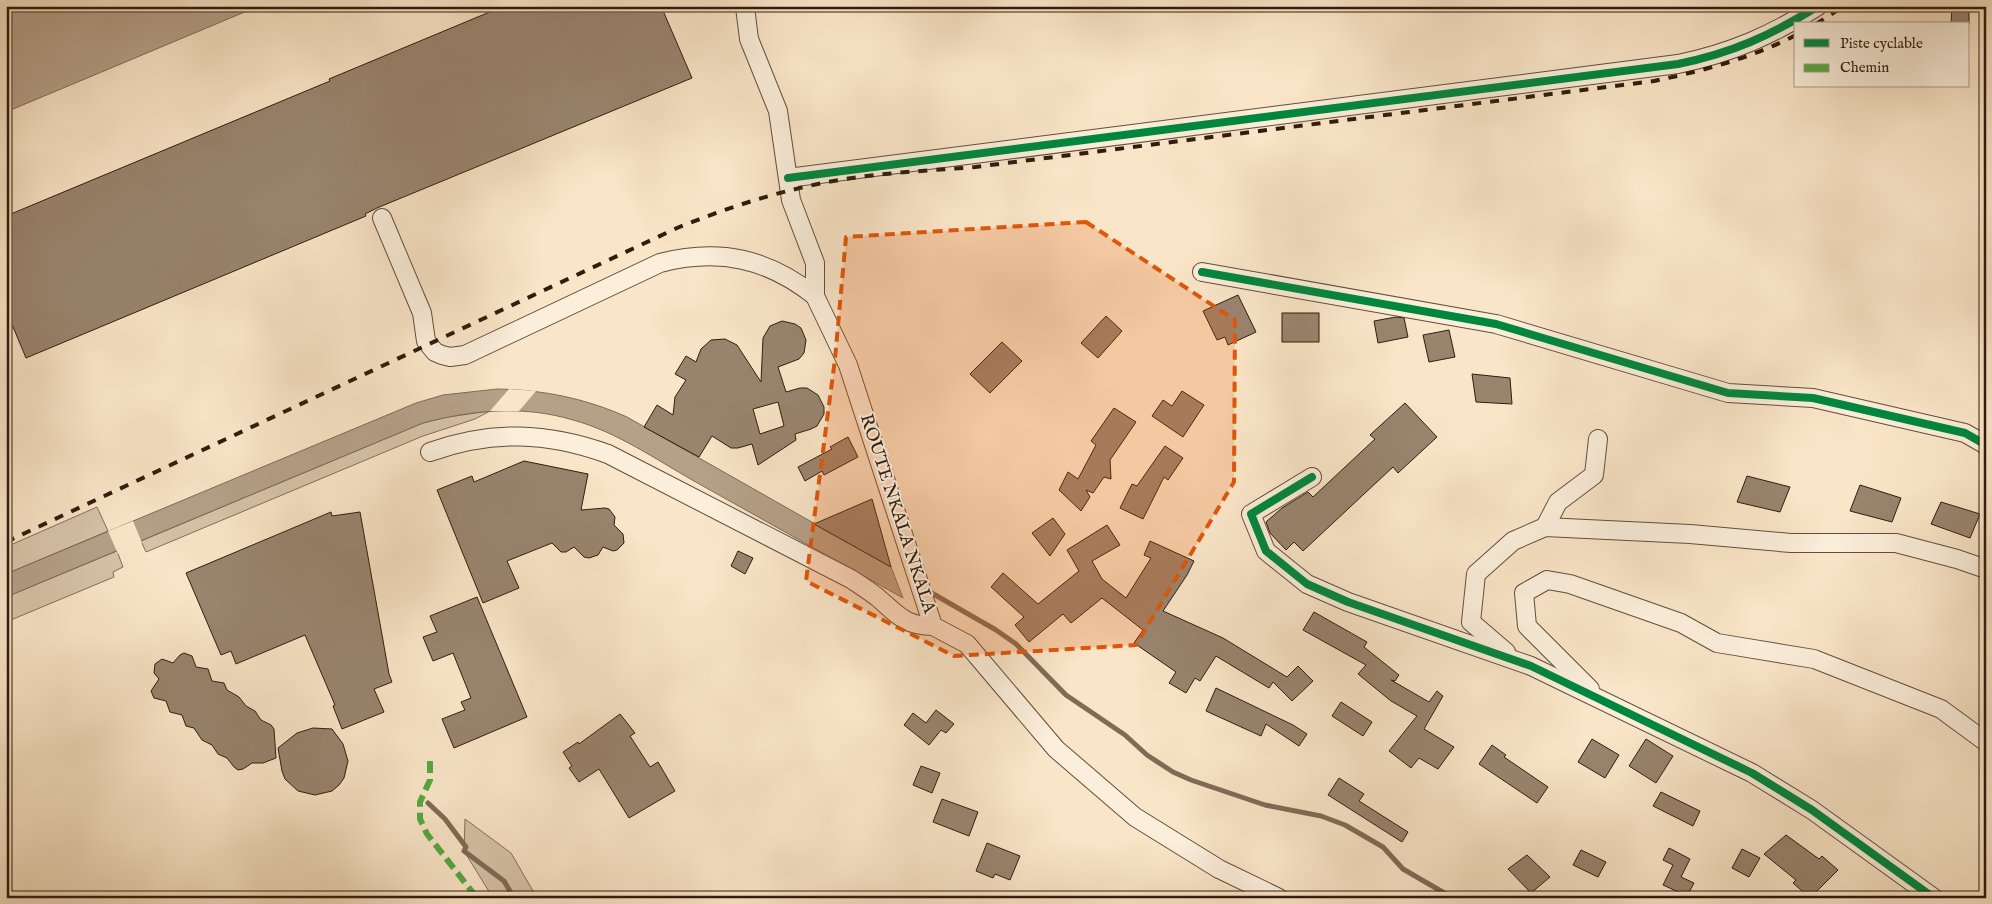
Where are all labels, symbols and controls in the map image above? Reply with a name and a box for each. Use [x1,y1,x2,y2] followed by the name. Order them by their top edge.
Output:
[1794,22,1970,88] legend
[1840,34,1923,53] text: Piste cyclable
[1840,58,1889,77] text: Chemin
[854,411,940,617] street label: ROUTE NKALA NKALA

